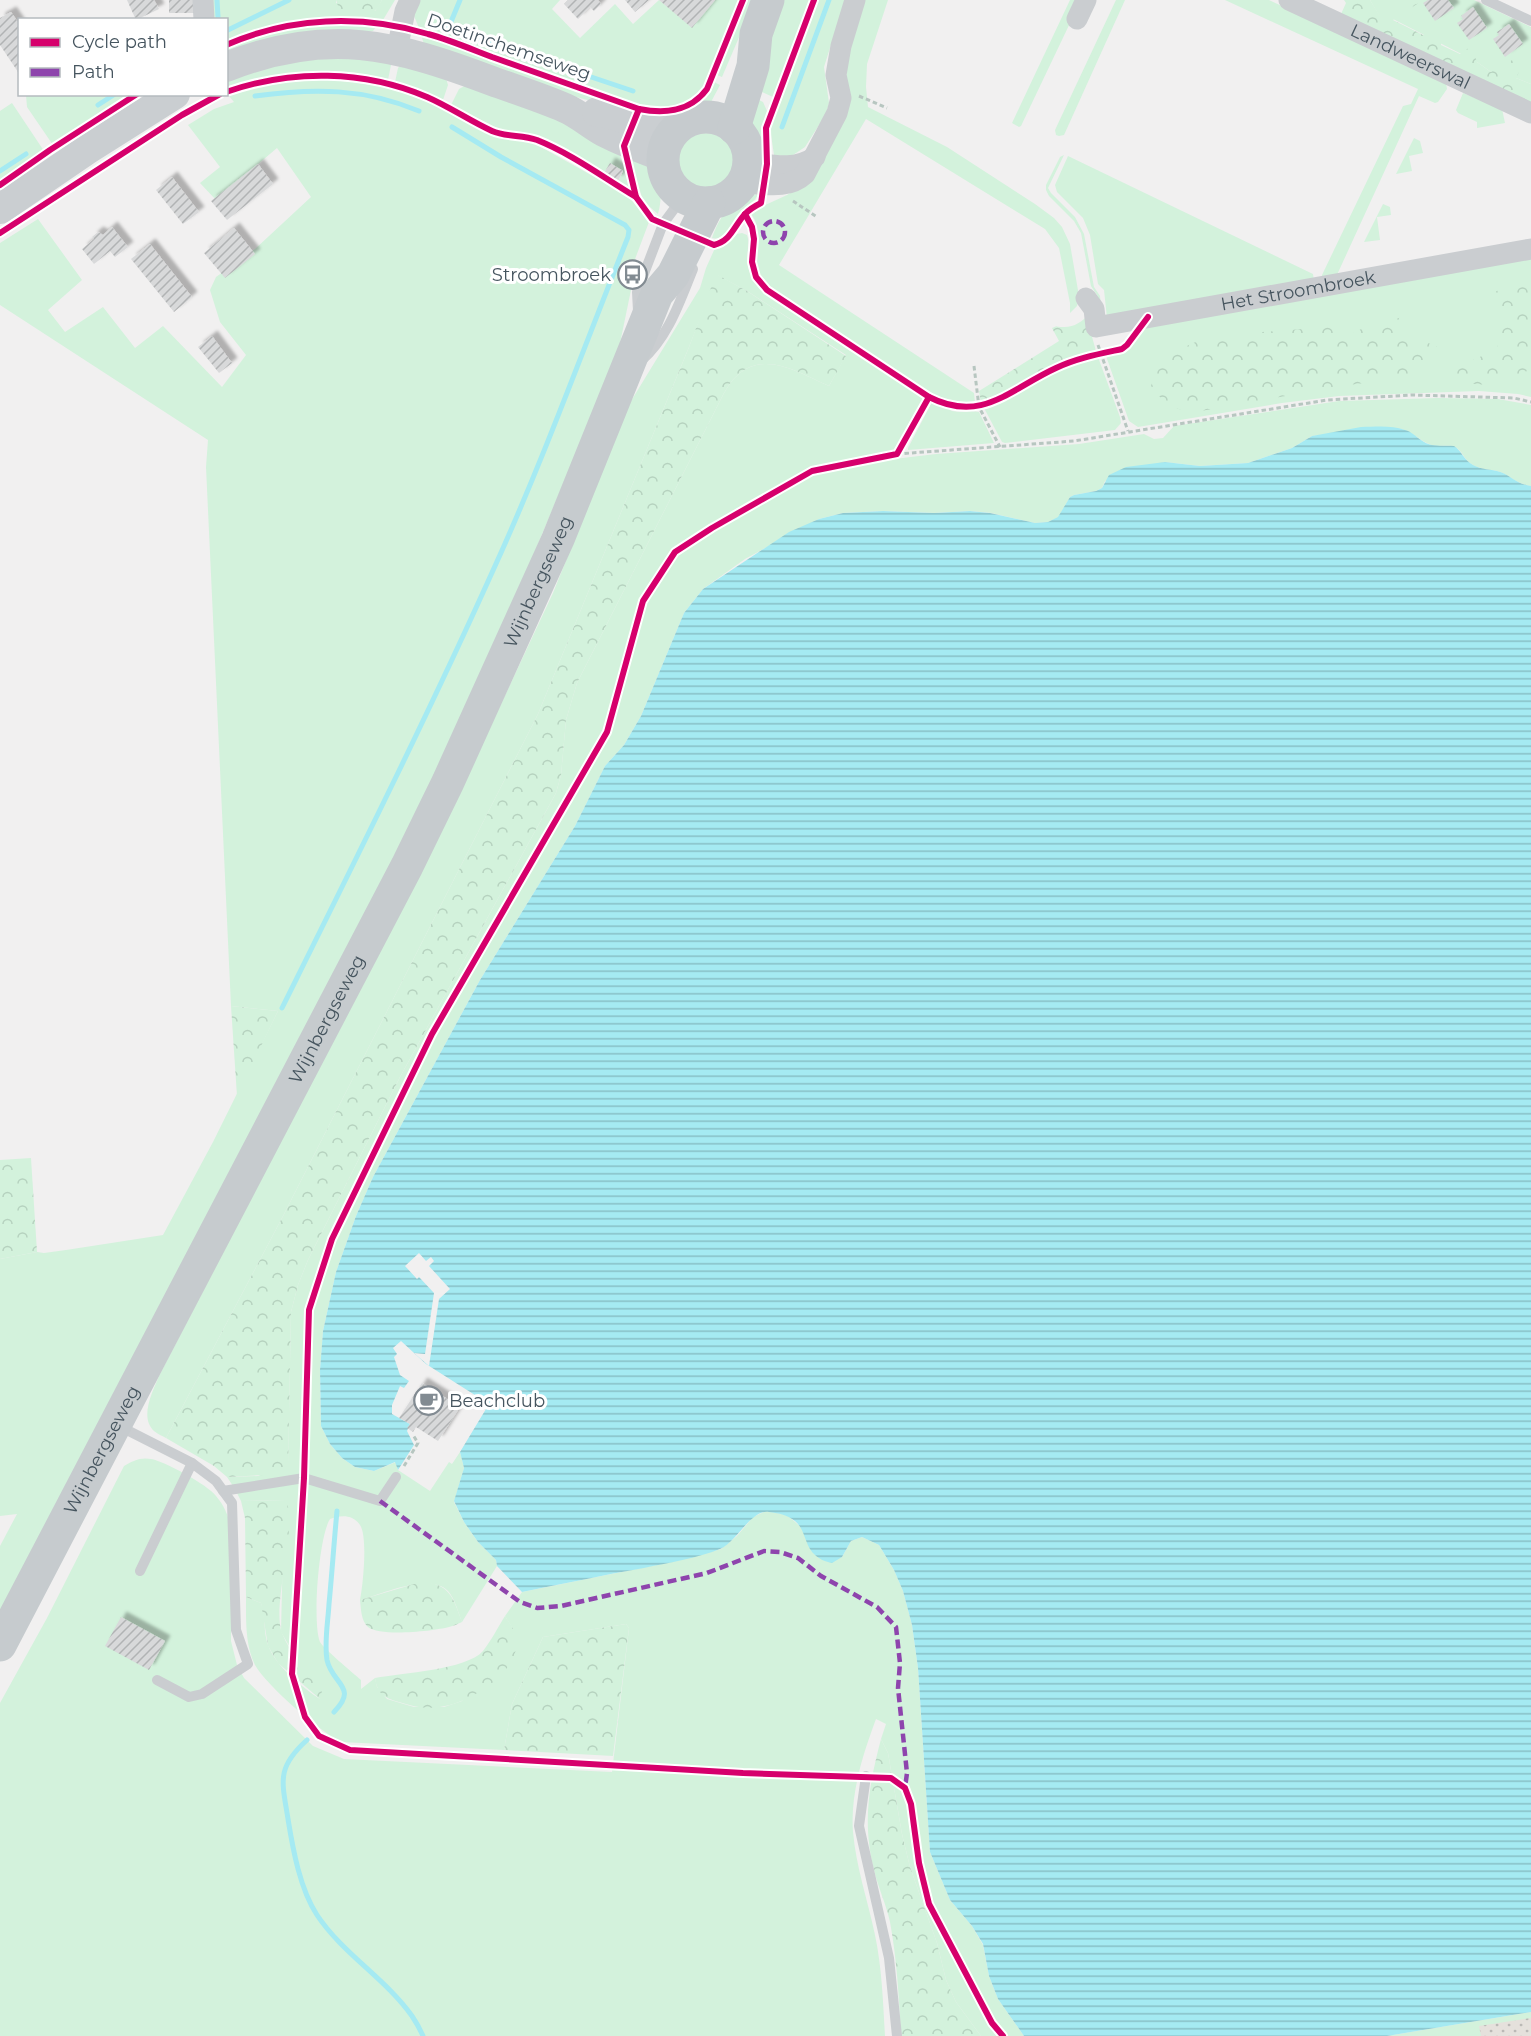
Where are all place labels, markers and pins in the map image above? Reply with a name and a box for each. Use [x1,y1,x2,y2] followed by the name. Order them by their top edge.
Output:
[616,259,648,291] bus stop icon: Stroombroek
[492,264,611,286] place label: Stroombroek
[412,1385,444,1417] cafe icon: Beachclub
[449,1390,545,1412] place label: Beachclub

